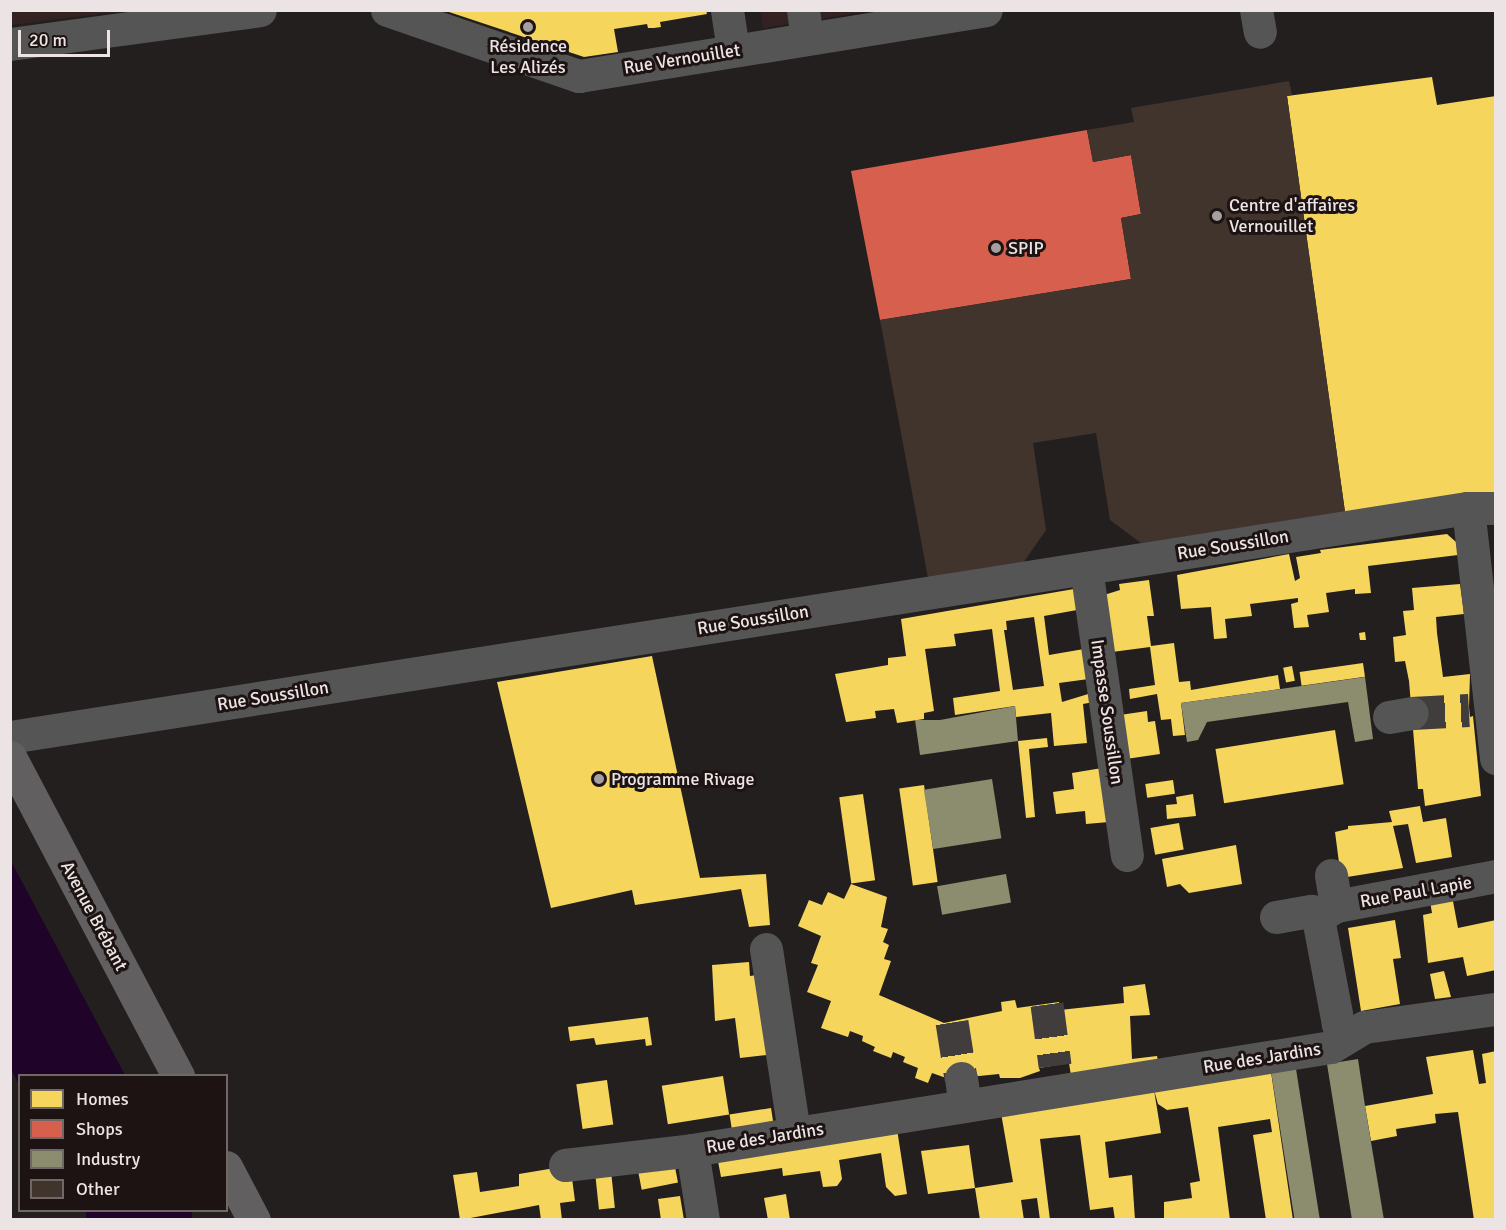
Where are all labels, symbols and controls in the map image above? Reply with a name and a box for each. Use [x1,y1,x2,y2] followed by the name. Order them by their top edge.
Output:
[21,18,112,56] scale bar
[521,20,535,34] marker: Résidence Les Alizés
[29,29,67,51] text: 20 m
[489,36,567,78] place label: Résidence Les Alizés
[622,39,742,79] street label: Rue Vernouillet
[1229,195,1355,238] place label: Centre d'affaires Vernouillet
[1210,209,1224,223] marker: Centre d'affaires Vernouillet
[1008,237,1044,259] place label: SPIP
[989,241,1003,255] marker: SPIP
[1176,526,1290,564] street label: Rue Soussillon
[696,601,810,639] street label: Rue Soussillon
[1086,638,1128,786] street label: Impasse Soussillon
[216,677,330,715] street label: Rue Soussillon
[611,768,755,790] place label: Programme Rivage
[592,772,606,786] marker: Programme Rivage
[56,858,132,974] street label: Avenue Brébant
[1358,872,1474,912] street label: Rue Paul Lapie
[1202,1038,1322,1078] street label: Rue des Jardins
[18,1074,228,1212] legend
[76,1088,129,1110] text: Homes
[76,1118,123,1140] text: Shops
[705,1118,825,1158] street label: Rue des Jardins
[76,1148,140,1170] text: Industry
[76,1178,120,1200] text: Other

